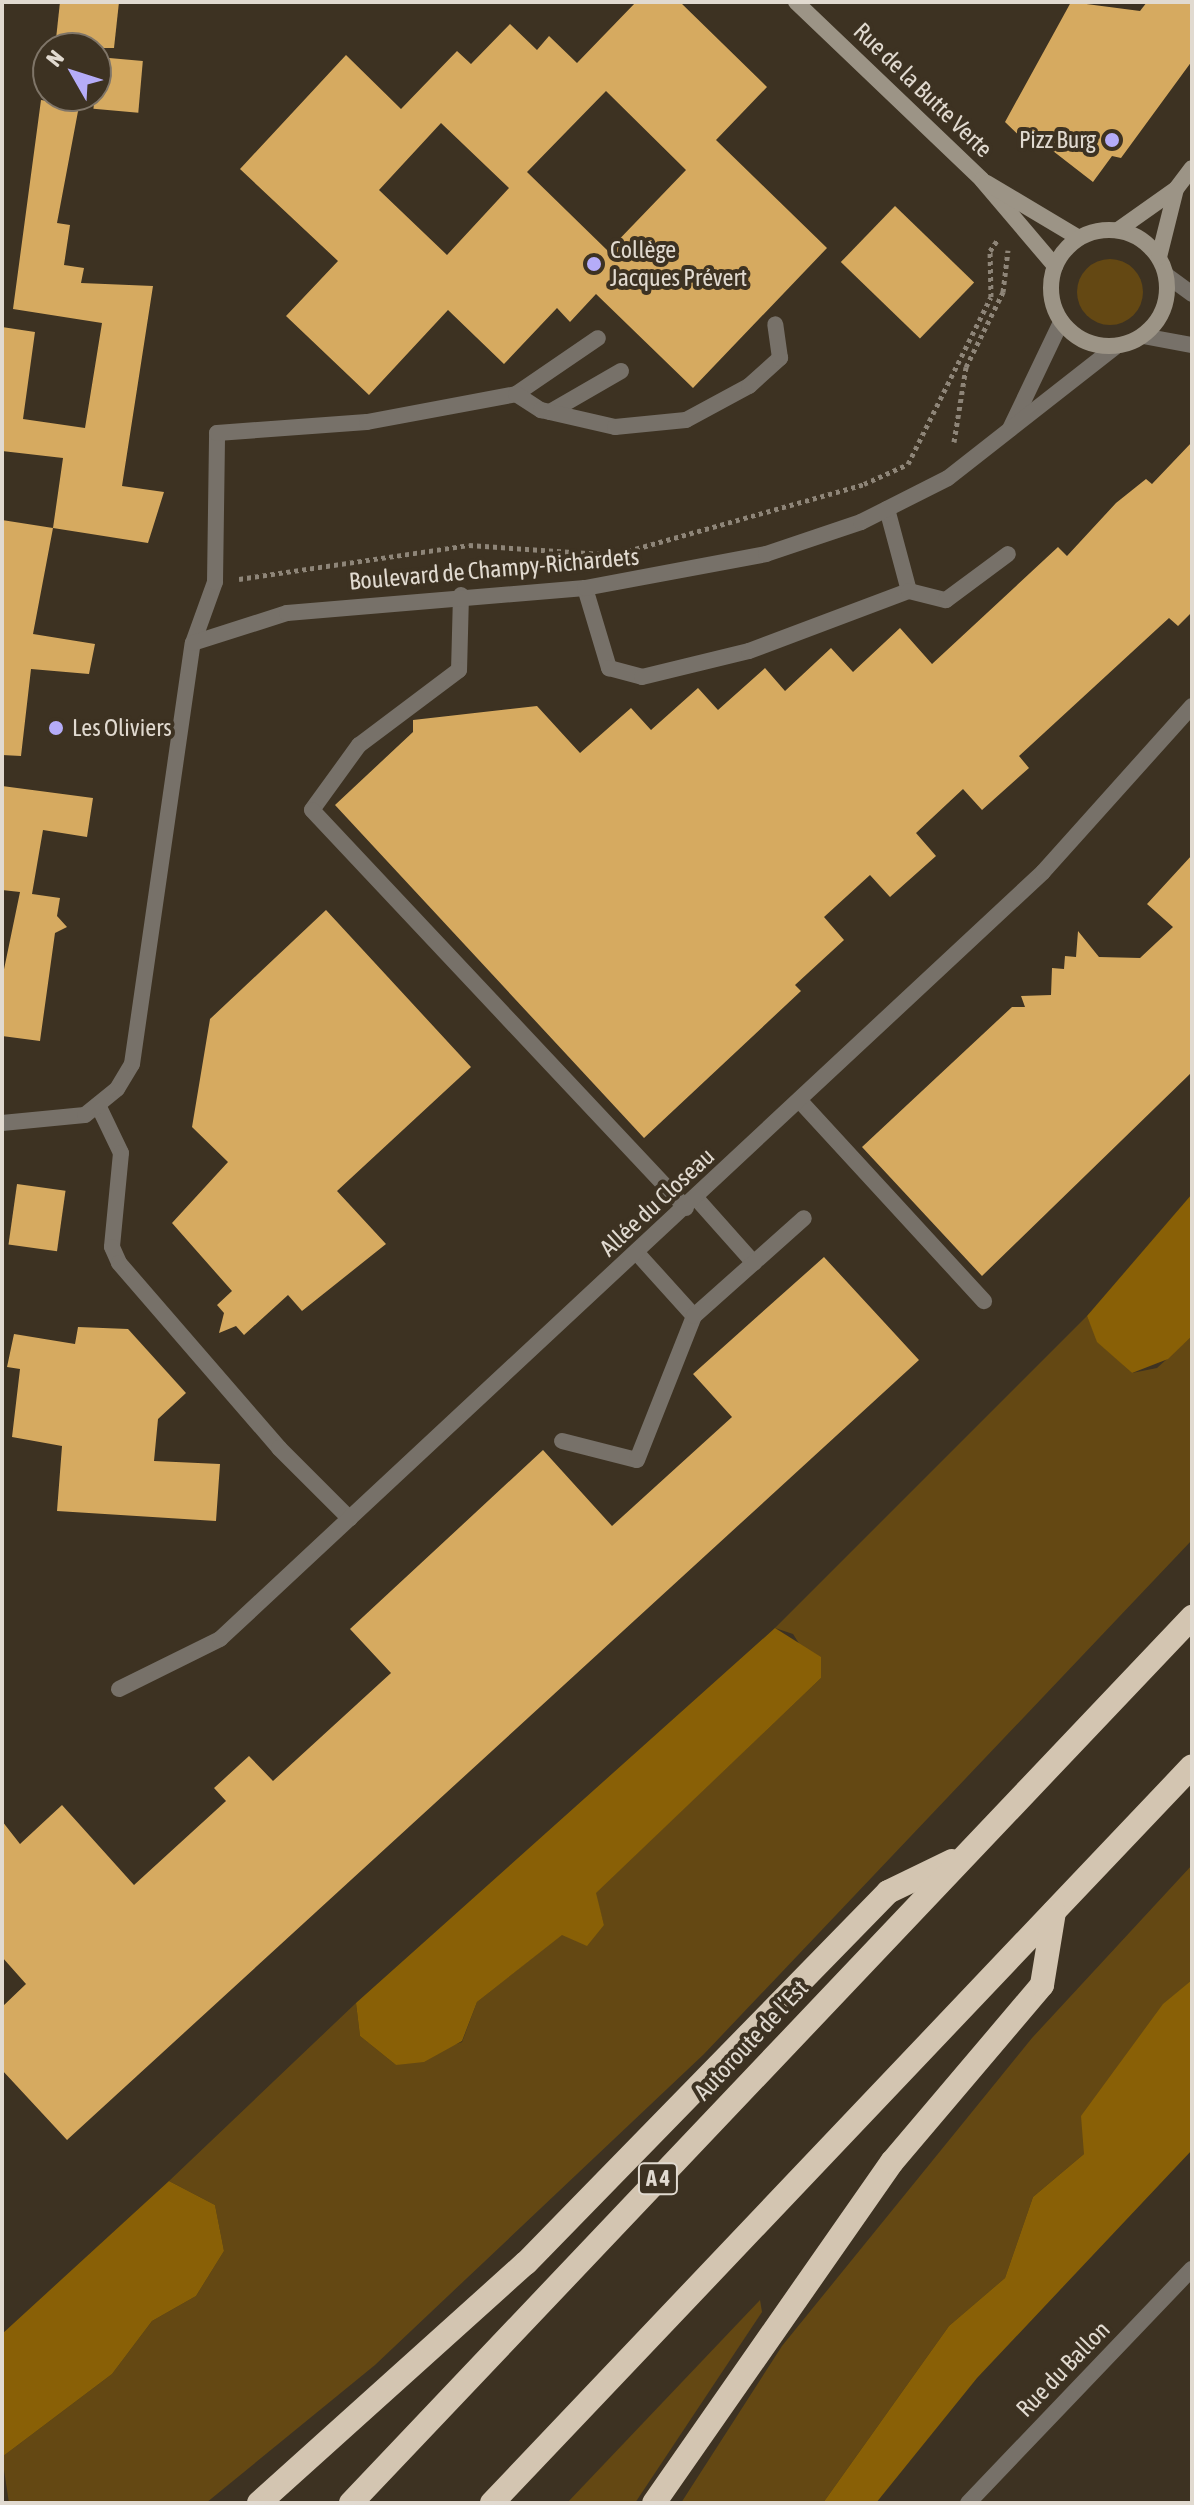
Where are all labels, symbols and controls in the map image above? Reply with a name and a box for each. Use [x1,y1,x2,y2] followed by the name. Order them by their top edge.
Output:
[848,17,998,163] street label: Rue de la Butte Verte
[32,32,112,112] north arrow
[41,45,69,71] text: N
[1019,126,1096,154] place label: Pizz Burg
[1103,131,1121,149] marker: Pizz Burg
[610,236,747,292] place label: Collège Jacques Prévert
[585,255,603,273] marker: Collège Jacques Prévert
[348,542,640,596] street label: Boulevard de Champy-Richardets
[72,714,172,742] place label: Les Oliviers
[47,719,65,737] marker: Les Oliviers
[594,1142,720,1262] street label: Allée du Closeau
[688,1974,814,2106] street label: Autoroute de l’Est
[636,2161,680,2197] road number: A 4
[1010,2315,1116,2423] street label: Rue du Ballon

